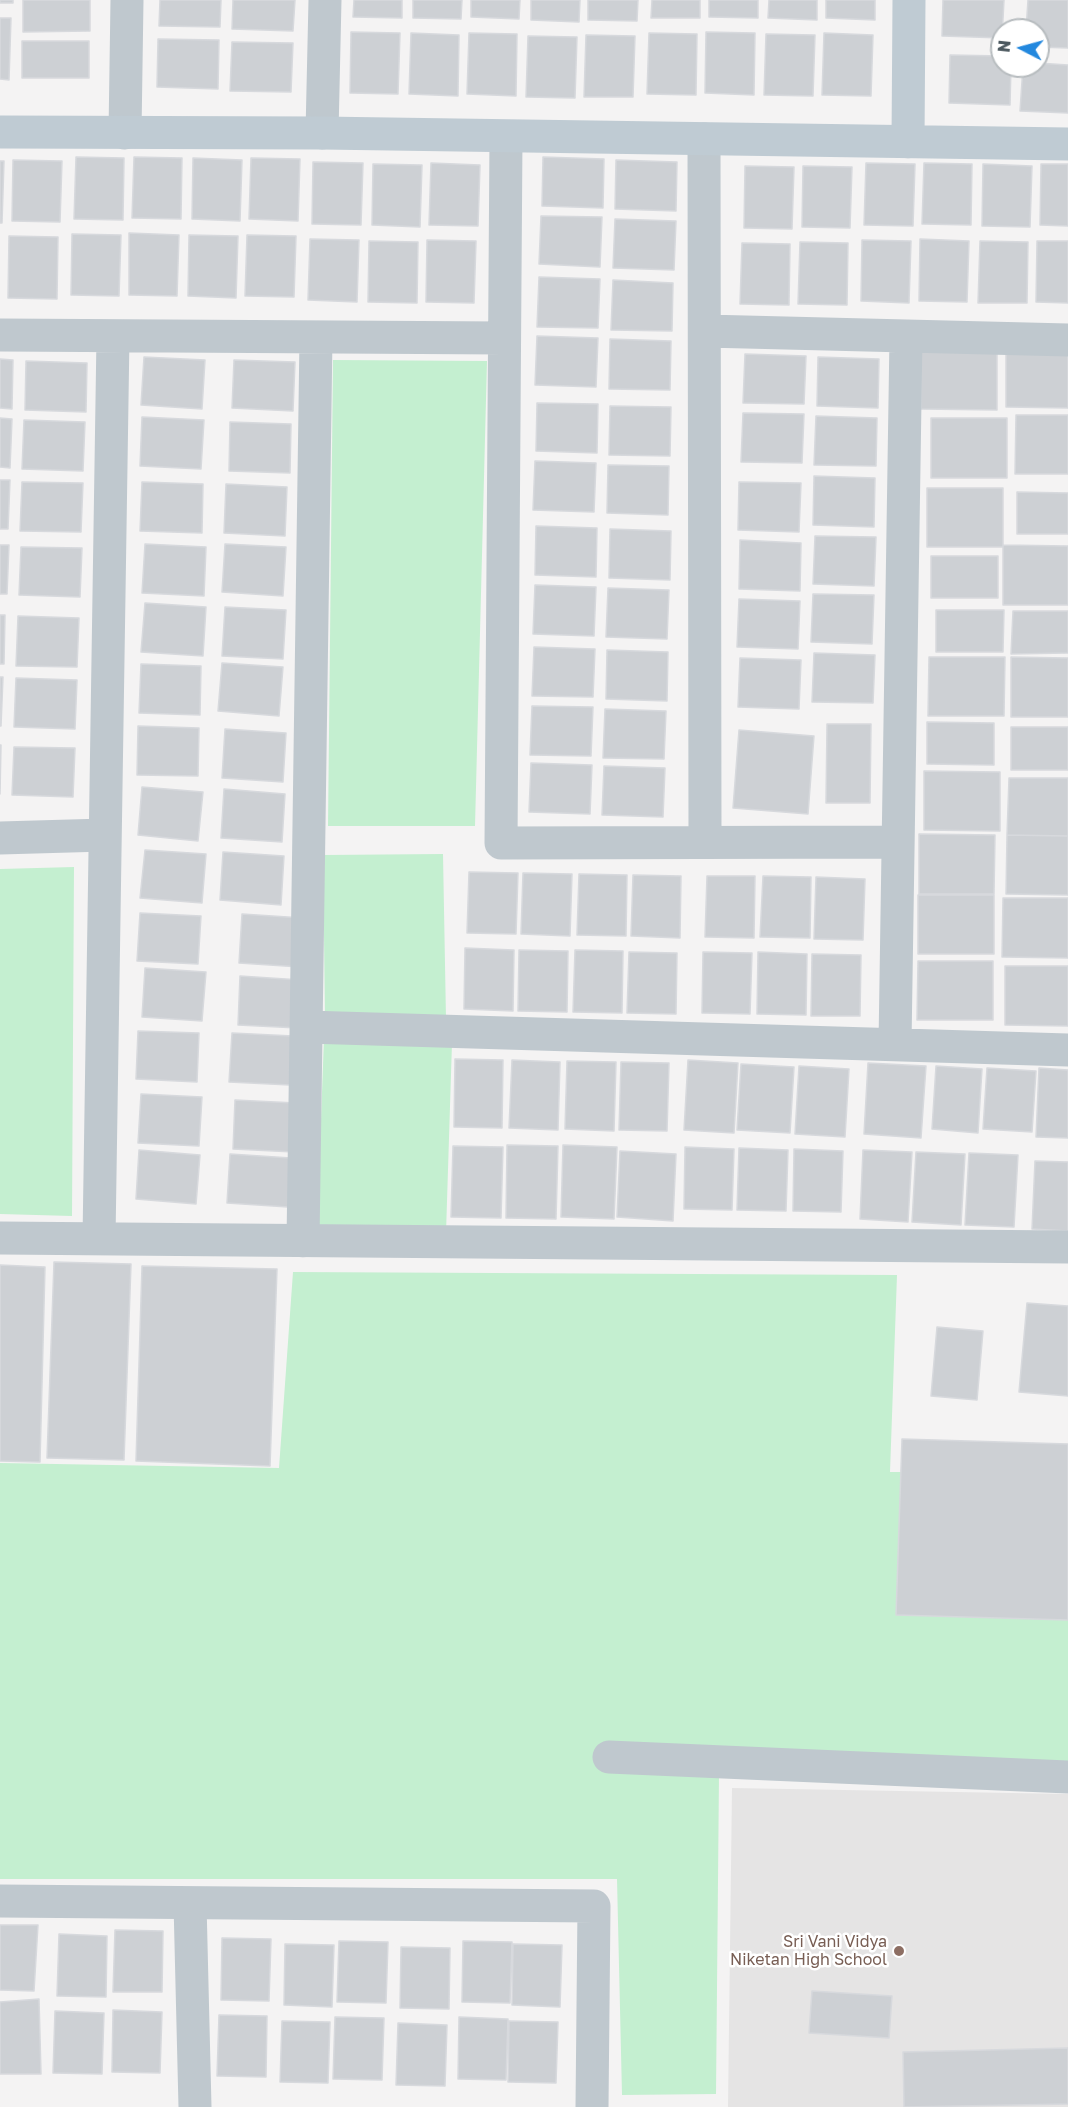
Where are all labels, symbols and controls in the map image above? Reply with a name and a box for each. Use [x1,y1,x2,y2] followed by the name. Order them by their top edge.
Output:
[990,18,1050,78] north arrow
[994,39,1015,53] text: N
[730,1932,887,1970] place label: Sri Vani Vidya Niketan High School
[892,1944,906,1958] marker: Sri Vani Vidya Niketan High School

